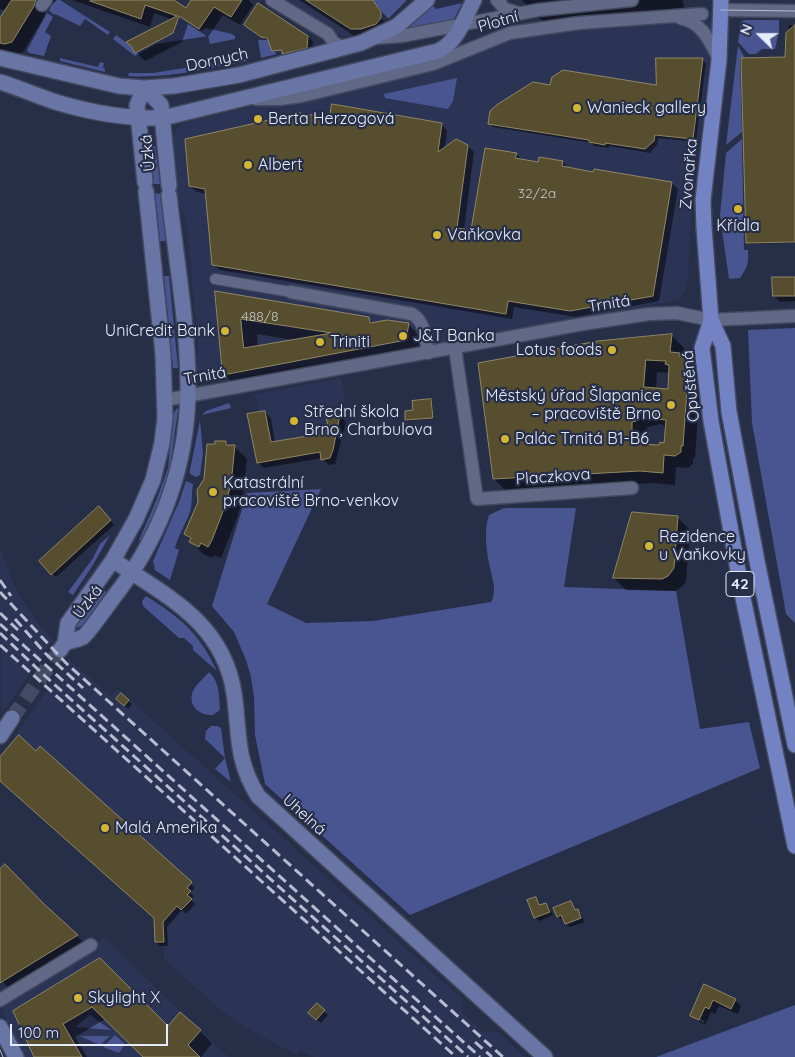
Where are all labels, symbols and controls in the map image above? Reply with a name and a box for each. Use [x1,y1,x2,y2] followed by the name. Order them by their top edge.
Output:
[476,7,520,37] street label: Plotní
[735,10,785,60] north arrow
[736,21,756,38] text: N
[184,44,250,76] street label: Dornych
[587,98,706,118] place label: Wanieck gallery
[571,102,583,114] marker: Wanieck gallery
[268,109,394,129] place label: Berta Herzogová
[252,113,264,125] marker: Berta Herzogová
[137,134,159,172] street label: Úzká
[676,138,702,210] street label: Zvonařka
[258,155,302,175] place label: Albert
[242,159,254,171] marker: Albert
[518,186,556,202] house number: 32/2a
[732,203,744,215] marker: Křídla
[716,216,760,236] place label: Křídla
[447,225,521,245] place label: Vaňkovka
[431,229,443,241] marker: Vaňkovka
[586,291,632,317] street label: Trnitá
[241,309,279,325] house number: 488/8
[105,321,215,341] place label: UniCredit Bank
[219,325,231,337] marker: UniCredit Bank
[413,326,495,346] place label: J&T Banka
[397,330,409,342] marker: J&T Banka
[330,332,370,352] place label: Triniti
[314,336,326,348] marker: Triniti
[516,340,602,360] place label: Lotus foods
[606,344,618,356] marker: Lotus foods
[678,349,704,423] street label: Opuštěná
[182,363,228,389] street label: Trnitá
[485,386,661,424] place label: Městský úřad Šlapanice – pracoviště Brno
[665,399,677,411] marker: Městský úřad Šlapanice – pracoviště Brno
[304,402,432,440] place label: Střední škola Brno, Charbulova
[288,415,300,427] marker: Střední škola Brno, Charbulova
[515,429,649,449] place label: Palác Trnitá B1-B6
[499,433,511,445] marker: Palác Trnitá B1-B6
[515,465,591,489] street label: Placzkova
[223,473,399,511] place label: Katastrální pracoviště Brno-venkov
[207,486,219,498] marker: Katastrální pracoviště Brno-venkov
[659,527,746,565] place label: Rezidence u Vaňkovky
[643,540,655,552] marker: Rezidence u Vaňkovky
[726,572,754,596] road number: 42
[69,581,107,623] street label: Úzká
[278,790,330,840] street label: Uhelná
[115,818,217,838] place label: Malá Amerika
[99,822,111,834] marker: Malá Amerika
[88,988,160,1008] place label: Skylight X
[72,992,84,1004] marker: Skylight X
[12,1014,170,1046] scale bar
[18,1023,59,1042] text: 100 m

